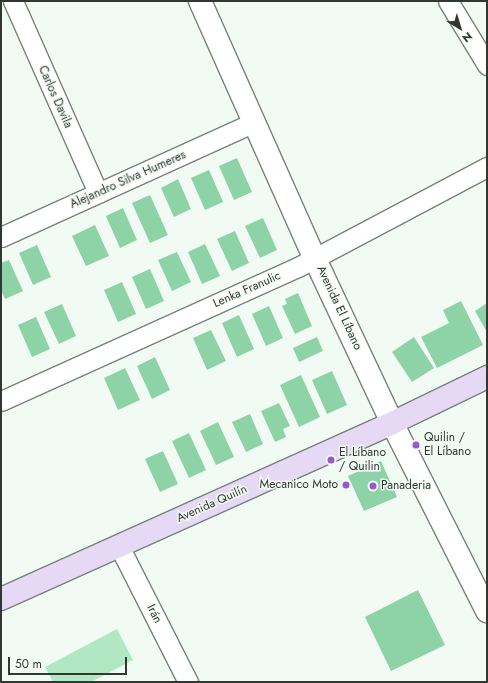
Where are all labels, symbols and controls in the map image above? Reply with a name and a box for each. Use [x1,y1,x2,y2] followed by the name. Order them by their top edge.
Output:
[440,8,480,48] north arrow
[459,28,476,46] text: N
[35,64,75,130] street label: Carlos Davila
[68,148,188,212] street label: Alejandro Silva Humeres
[313,264,365,352] street label: Avenida El Líbano
[211,269,283,311] street label: Lenka Franulic
[424,431,471,459] place label: Quilin / El Líbano
[411,440,421,450] marker: Quilin / El Líbano
[339,446,386,474] place label: El Líbano / Quilin
[326,455,336,465] marker: El Líbano / Quilin
[260,478,338,492] place label: Mecanico Moto
[381,479,431,493] place label: Panaderia
[341,480,351,490] marker: Mecanico Moto
[368,481,378,491] marker: Panaderia
[175,482,249,526] street label: Avenida Quilín
[143,602,165,626] street label: Irán
[10,649,129,675] scale bar
[15,655,42,673] text: 50 m

